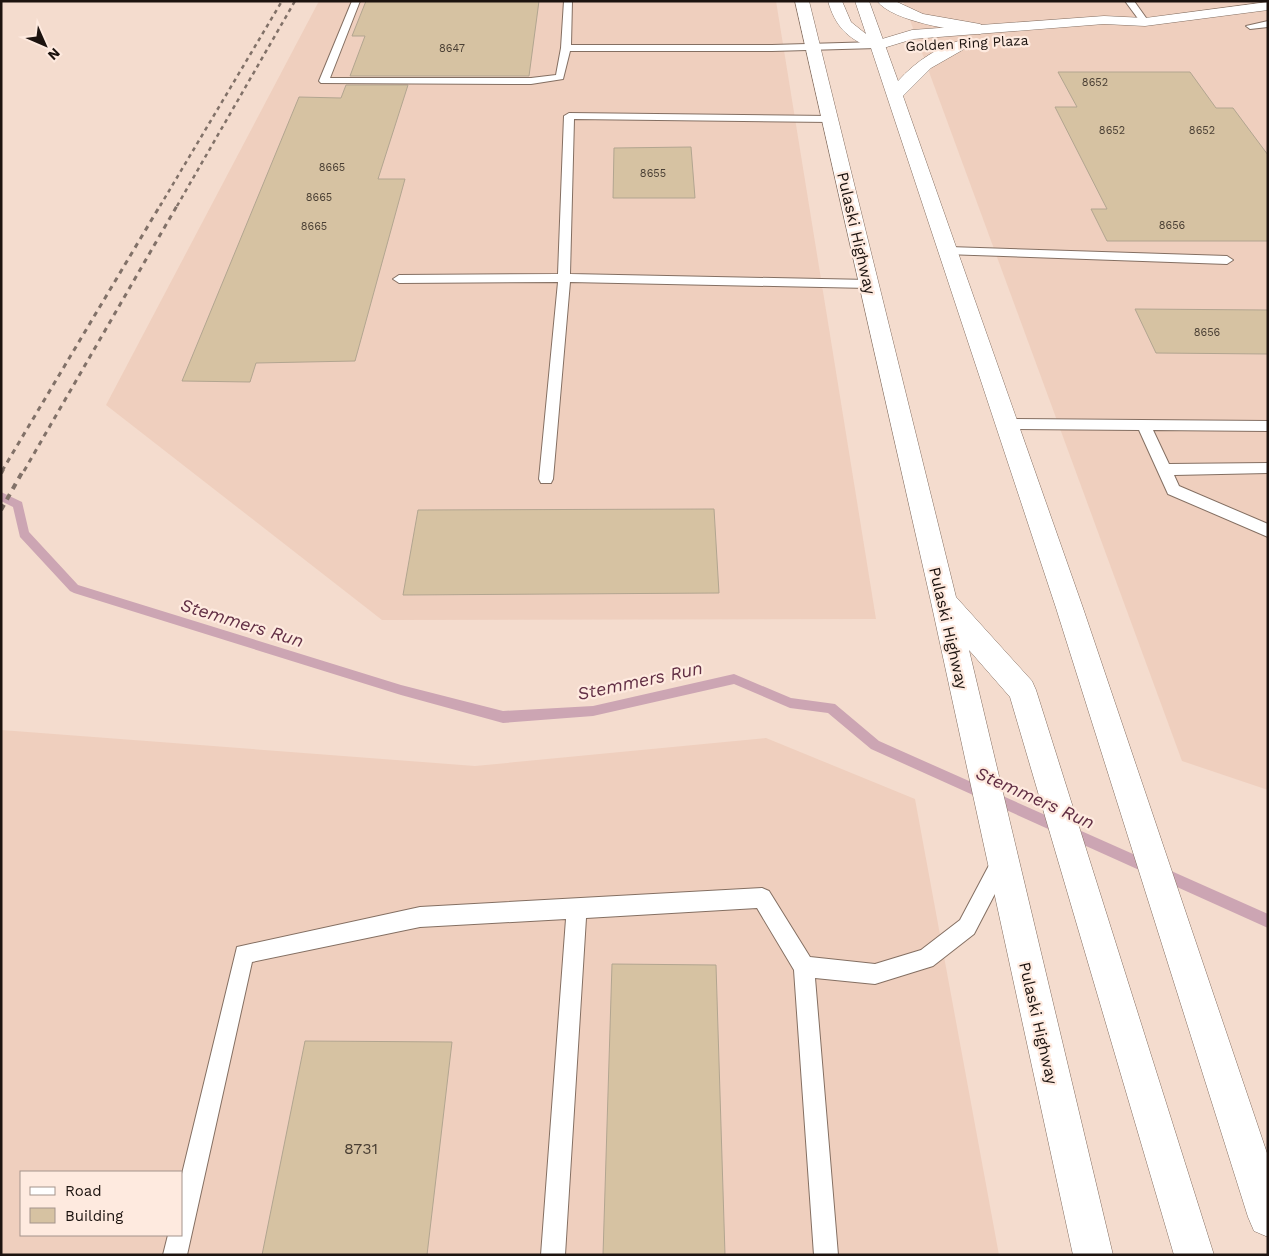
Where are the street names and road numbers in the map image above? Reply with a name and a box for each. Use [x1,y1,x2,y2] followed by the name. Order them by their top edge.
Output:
[905,32,1029,54] street label: Golden Ring Plaza
[833,170,880,297] street label: Pulaski Highway
[925,565,972,692] street label: Pulaski Highway
[1015,960,1062,1087] street label: Pulaski Highway

